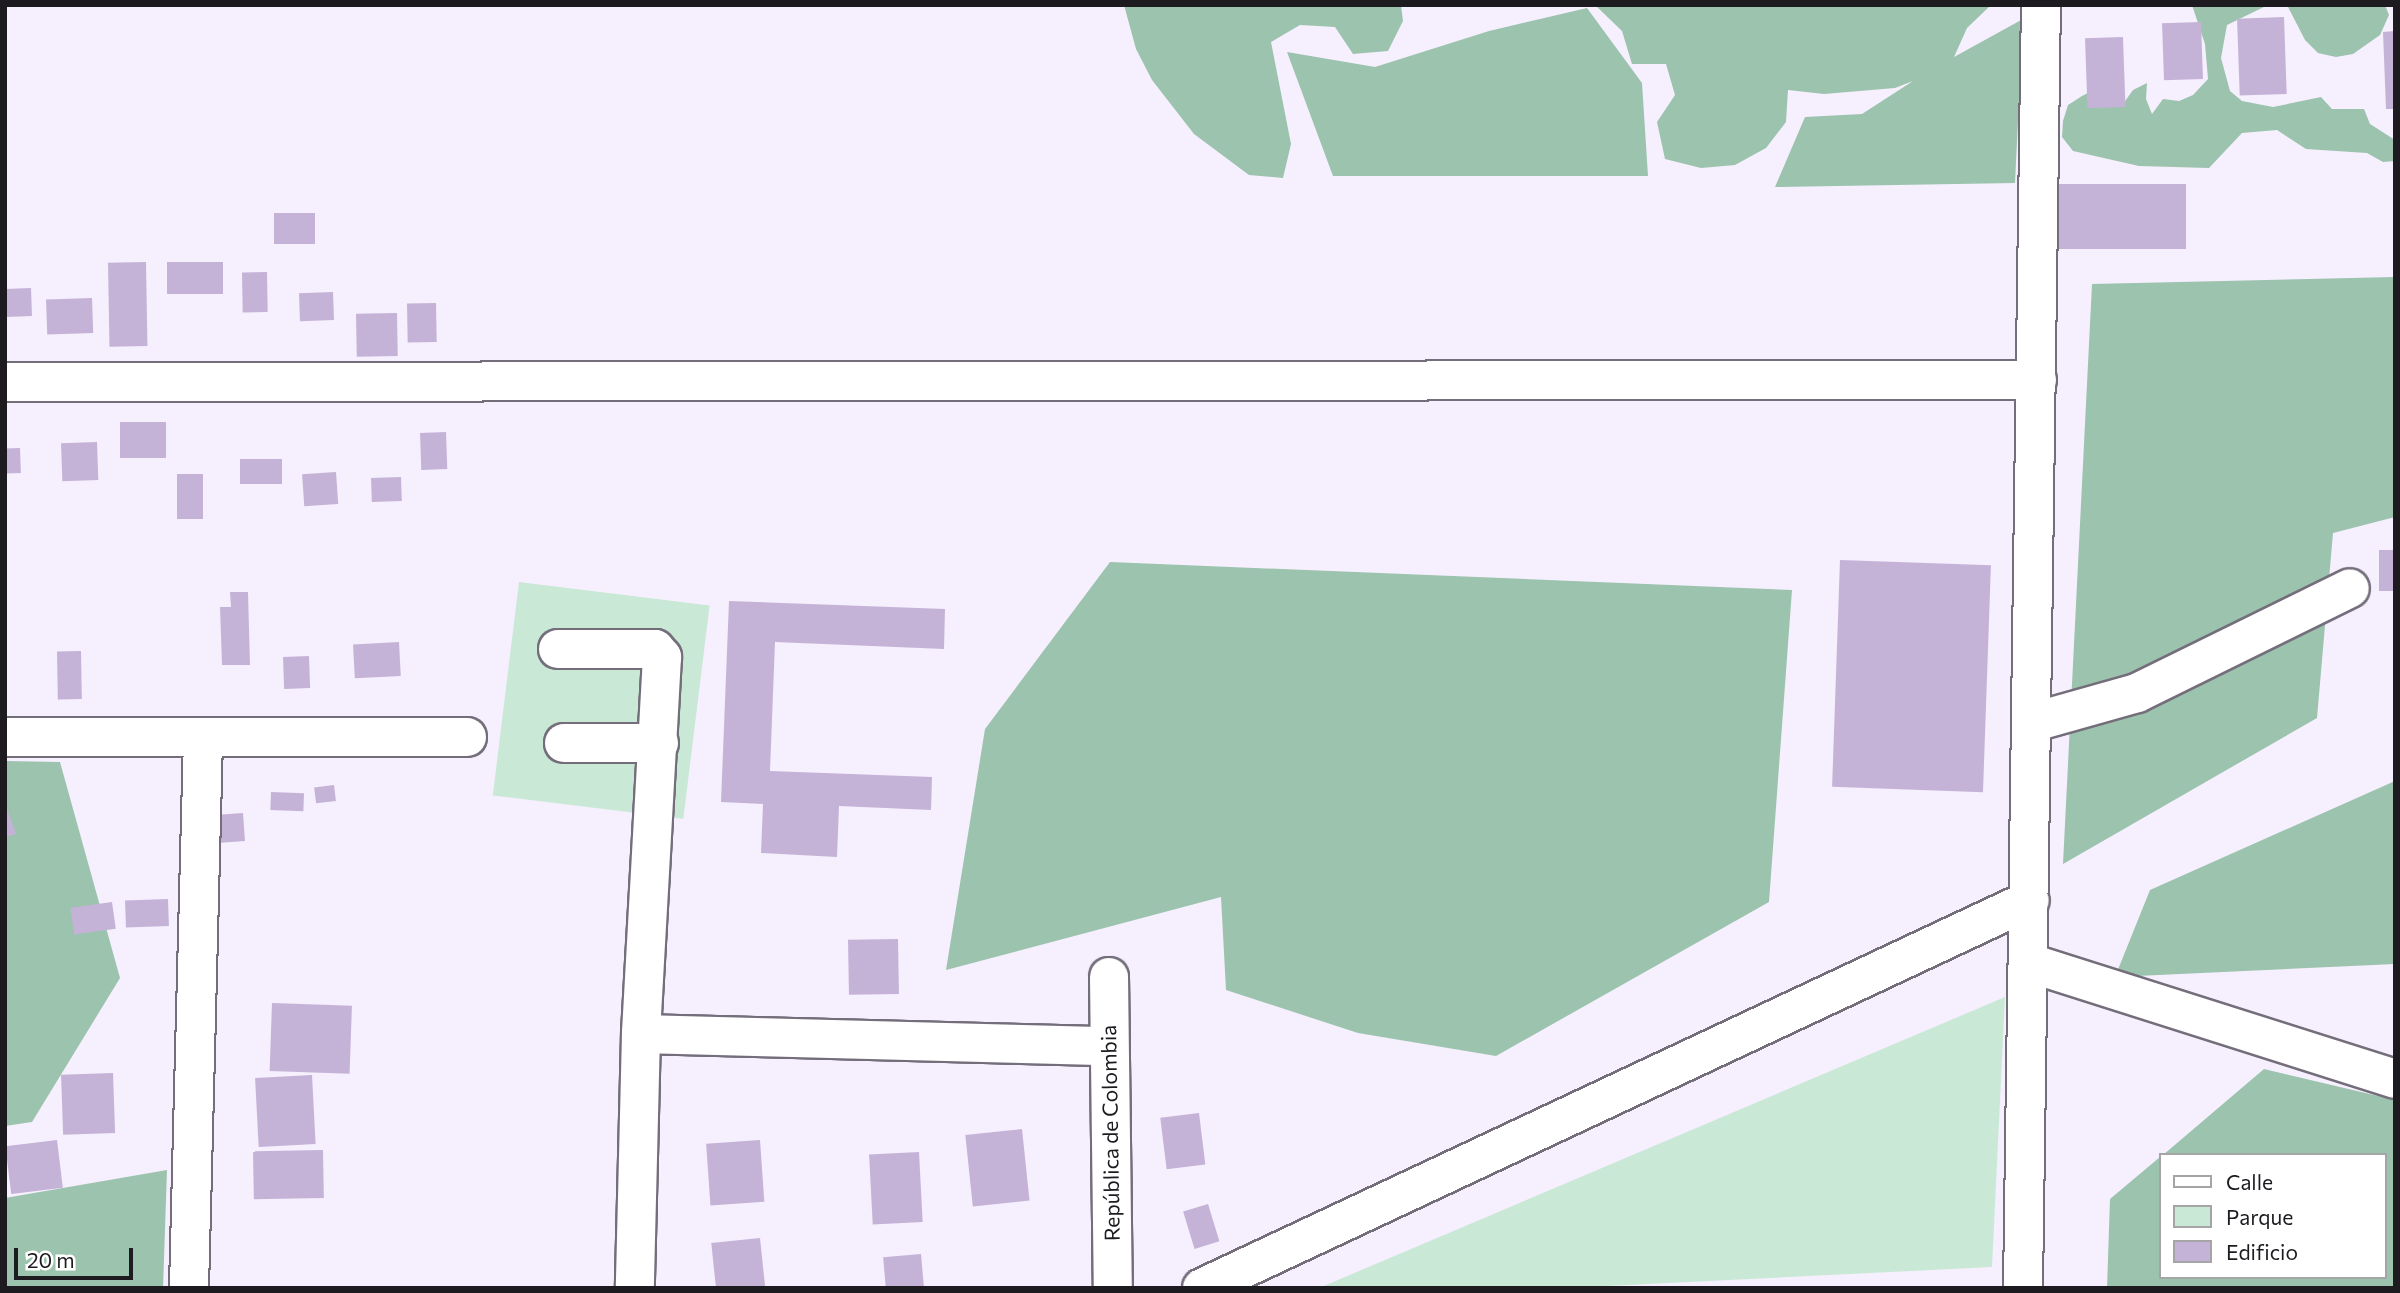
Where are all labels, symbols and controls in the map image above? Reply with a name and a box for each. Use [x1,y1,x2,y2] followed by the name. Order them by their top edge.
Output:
[1096,1025,1124,1241] street label: República de Colombia
[2158,1153,2386,1279] legend
[2226,1169,2273,1194] text: Calle
[2226,1204,2293,1229] text: Parque
[18,1234,136,1278] scale bar
[2226,1239,2298,1264] text: Edificio
[27,1247,75,1272] text: 20 m

